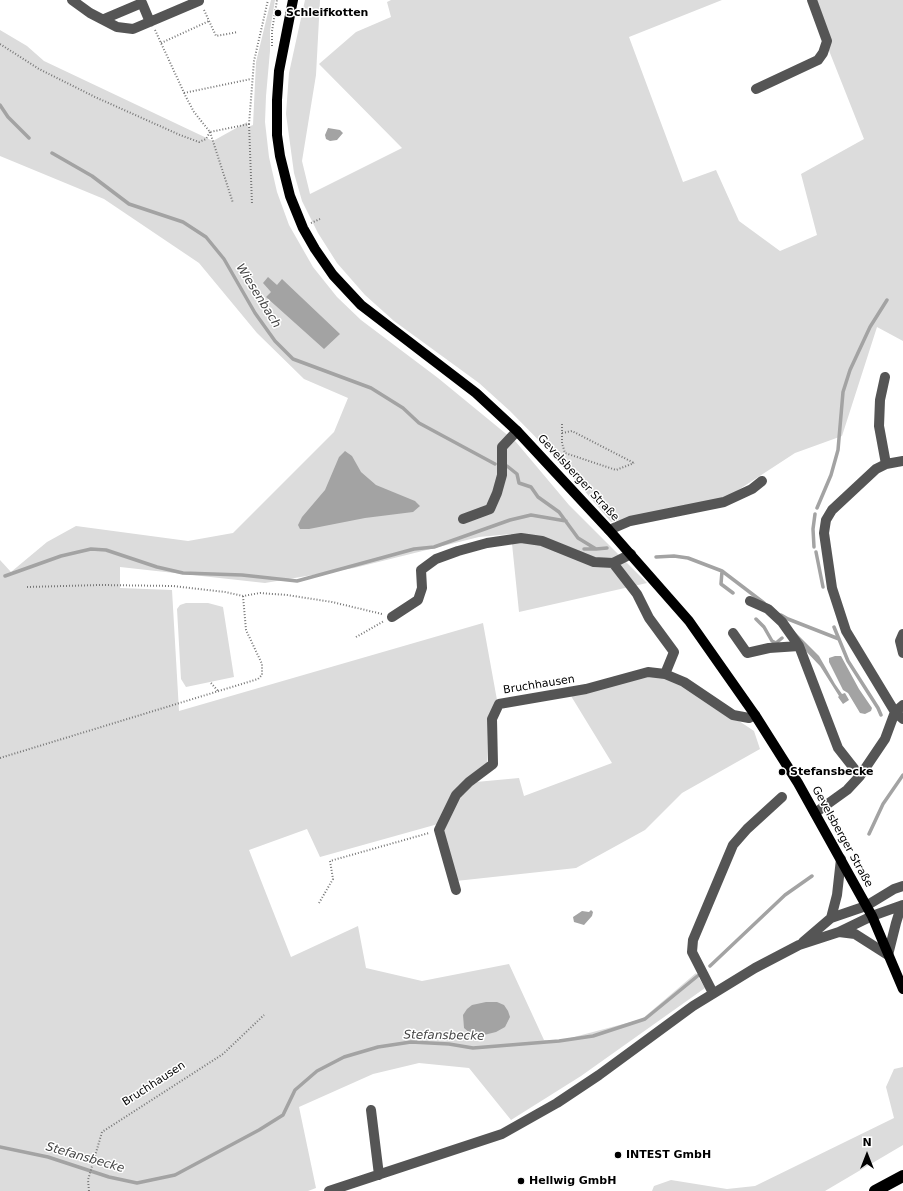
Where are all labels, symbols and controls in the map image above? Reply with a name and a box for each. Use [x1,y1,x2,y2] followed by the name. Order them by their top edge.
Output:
[286,6,368,20] place label: Schleifkotten
[273,8,283,18] marker: Schleifkotten
[233,261,283,331] water label: Wiesenbach
[534,432,622,524] street label: Gevelsberger Straße
[502,673,576,697] street label: Bruchhausen
[790,765,874,779] place label: Stefansbecke
[777,767,787,777] marker: Stefansbecke
[809,784,875,890] street label: Gevelsberger Straße
[403,1028,485,1044] water label: Stefansbecke
[120,1059,188,1109] street label: Bruchhausen
[847,1135,887,1175] north arrow
[862,1136,872,1149] text: N
[44,1140,126,1176] water label: Stefansbecke
[626,1148,711,1162] place label: INTEST GmbH
[613,1150,623,1160] marker: INTEST GmbH
[529,1174,616,1188] place label: Hellwig GmbH
[516,1176,526,1186] marker: Hellwig GmbH

